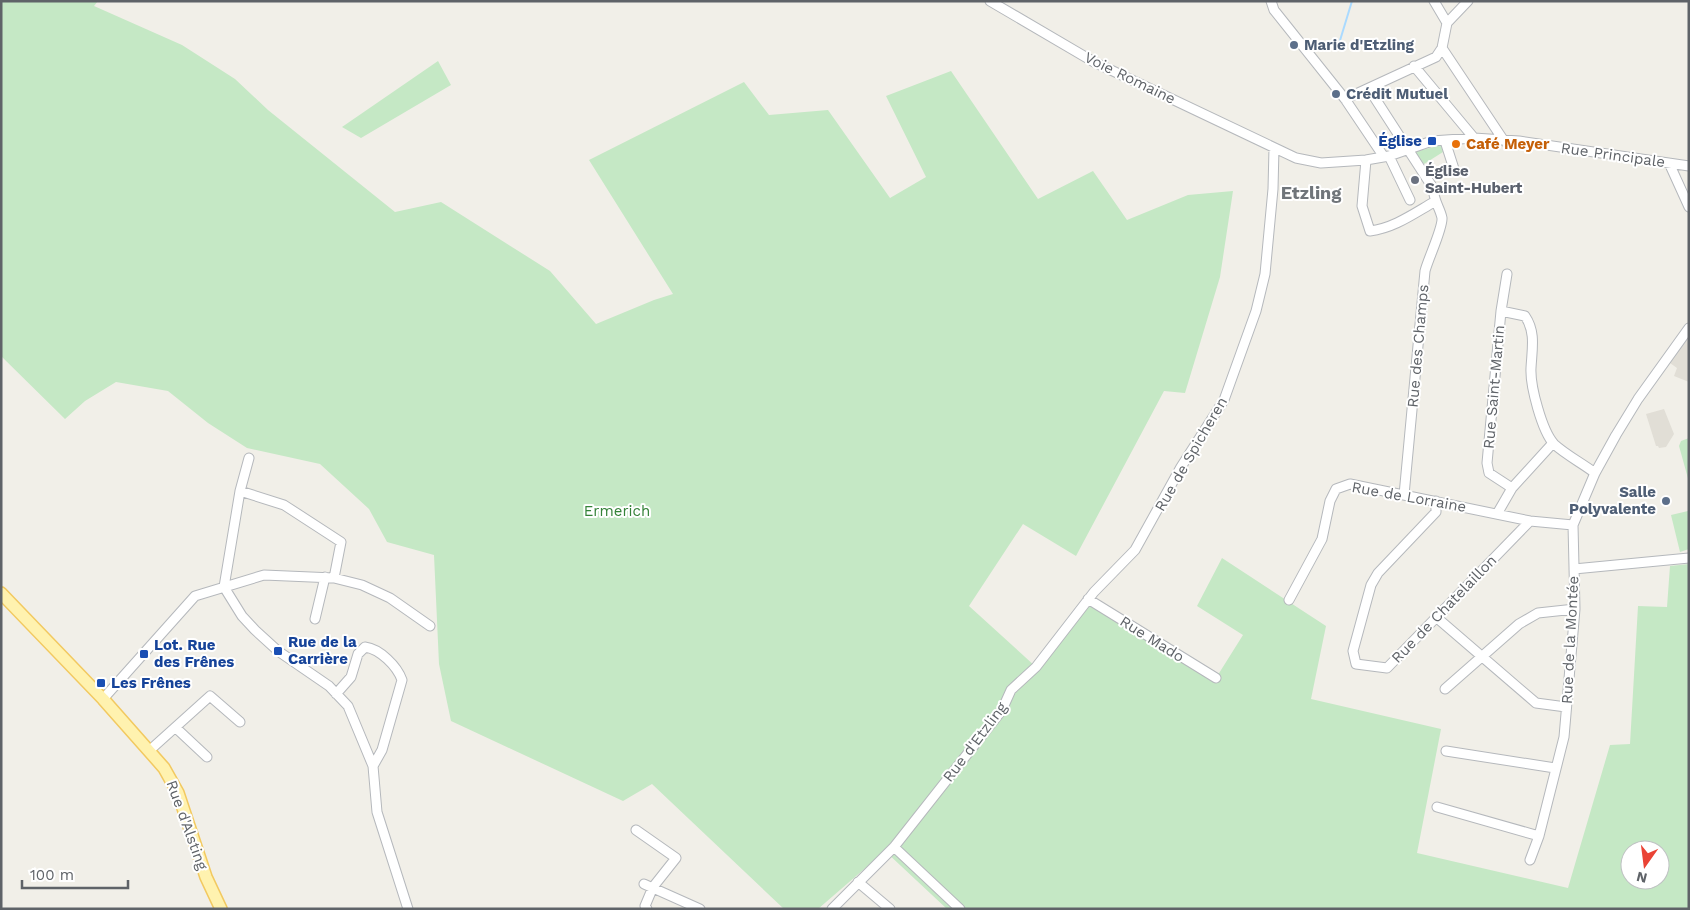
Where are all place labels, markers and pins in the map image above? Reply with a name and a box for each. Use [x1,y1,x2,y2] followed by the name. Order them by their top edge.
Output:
[1304,36,1414,54] place label: Marie d'Etzling
[1288,39,1300,51] marker: Marie d'Etzling
[1346,85,1448,103] place label: Crédit Mutuel
[1330,88,1342,100] marker: Crédit Mutuel
[1378,132,1422,150] place label: Église
[1426,135,1438,147] marker: Église
[1466,135,1550,153] place label: Café Meyer
[1450,138,1462,150] marker: Café Meyer
[1425,162,1523,197] place label: Église Saint-Hubert
[1409,174,1421,186] marker: Église Saint-Hubert
[1569,483,1656,518] place label: Salle Polyvalente
[1660,495,1672,507] marker: Salle Polyvalente
[288,633,357,668] place label: Rue de la Carrière
[154,636,234,671] place label: Lot. Rue des Frênes
[272,645,284,657] marker: Rue de la Carrière
[138,648,150,660] marker: Lot. Rue des Frênes
[111,674,191,692] place label: Les Frênes
[95,677,107,689] marker: Les Frênes

